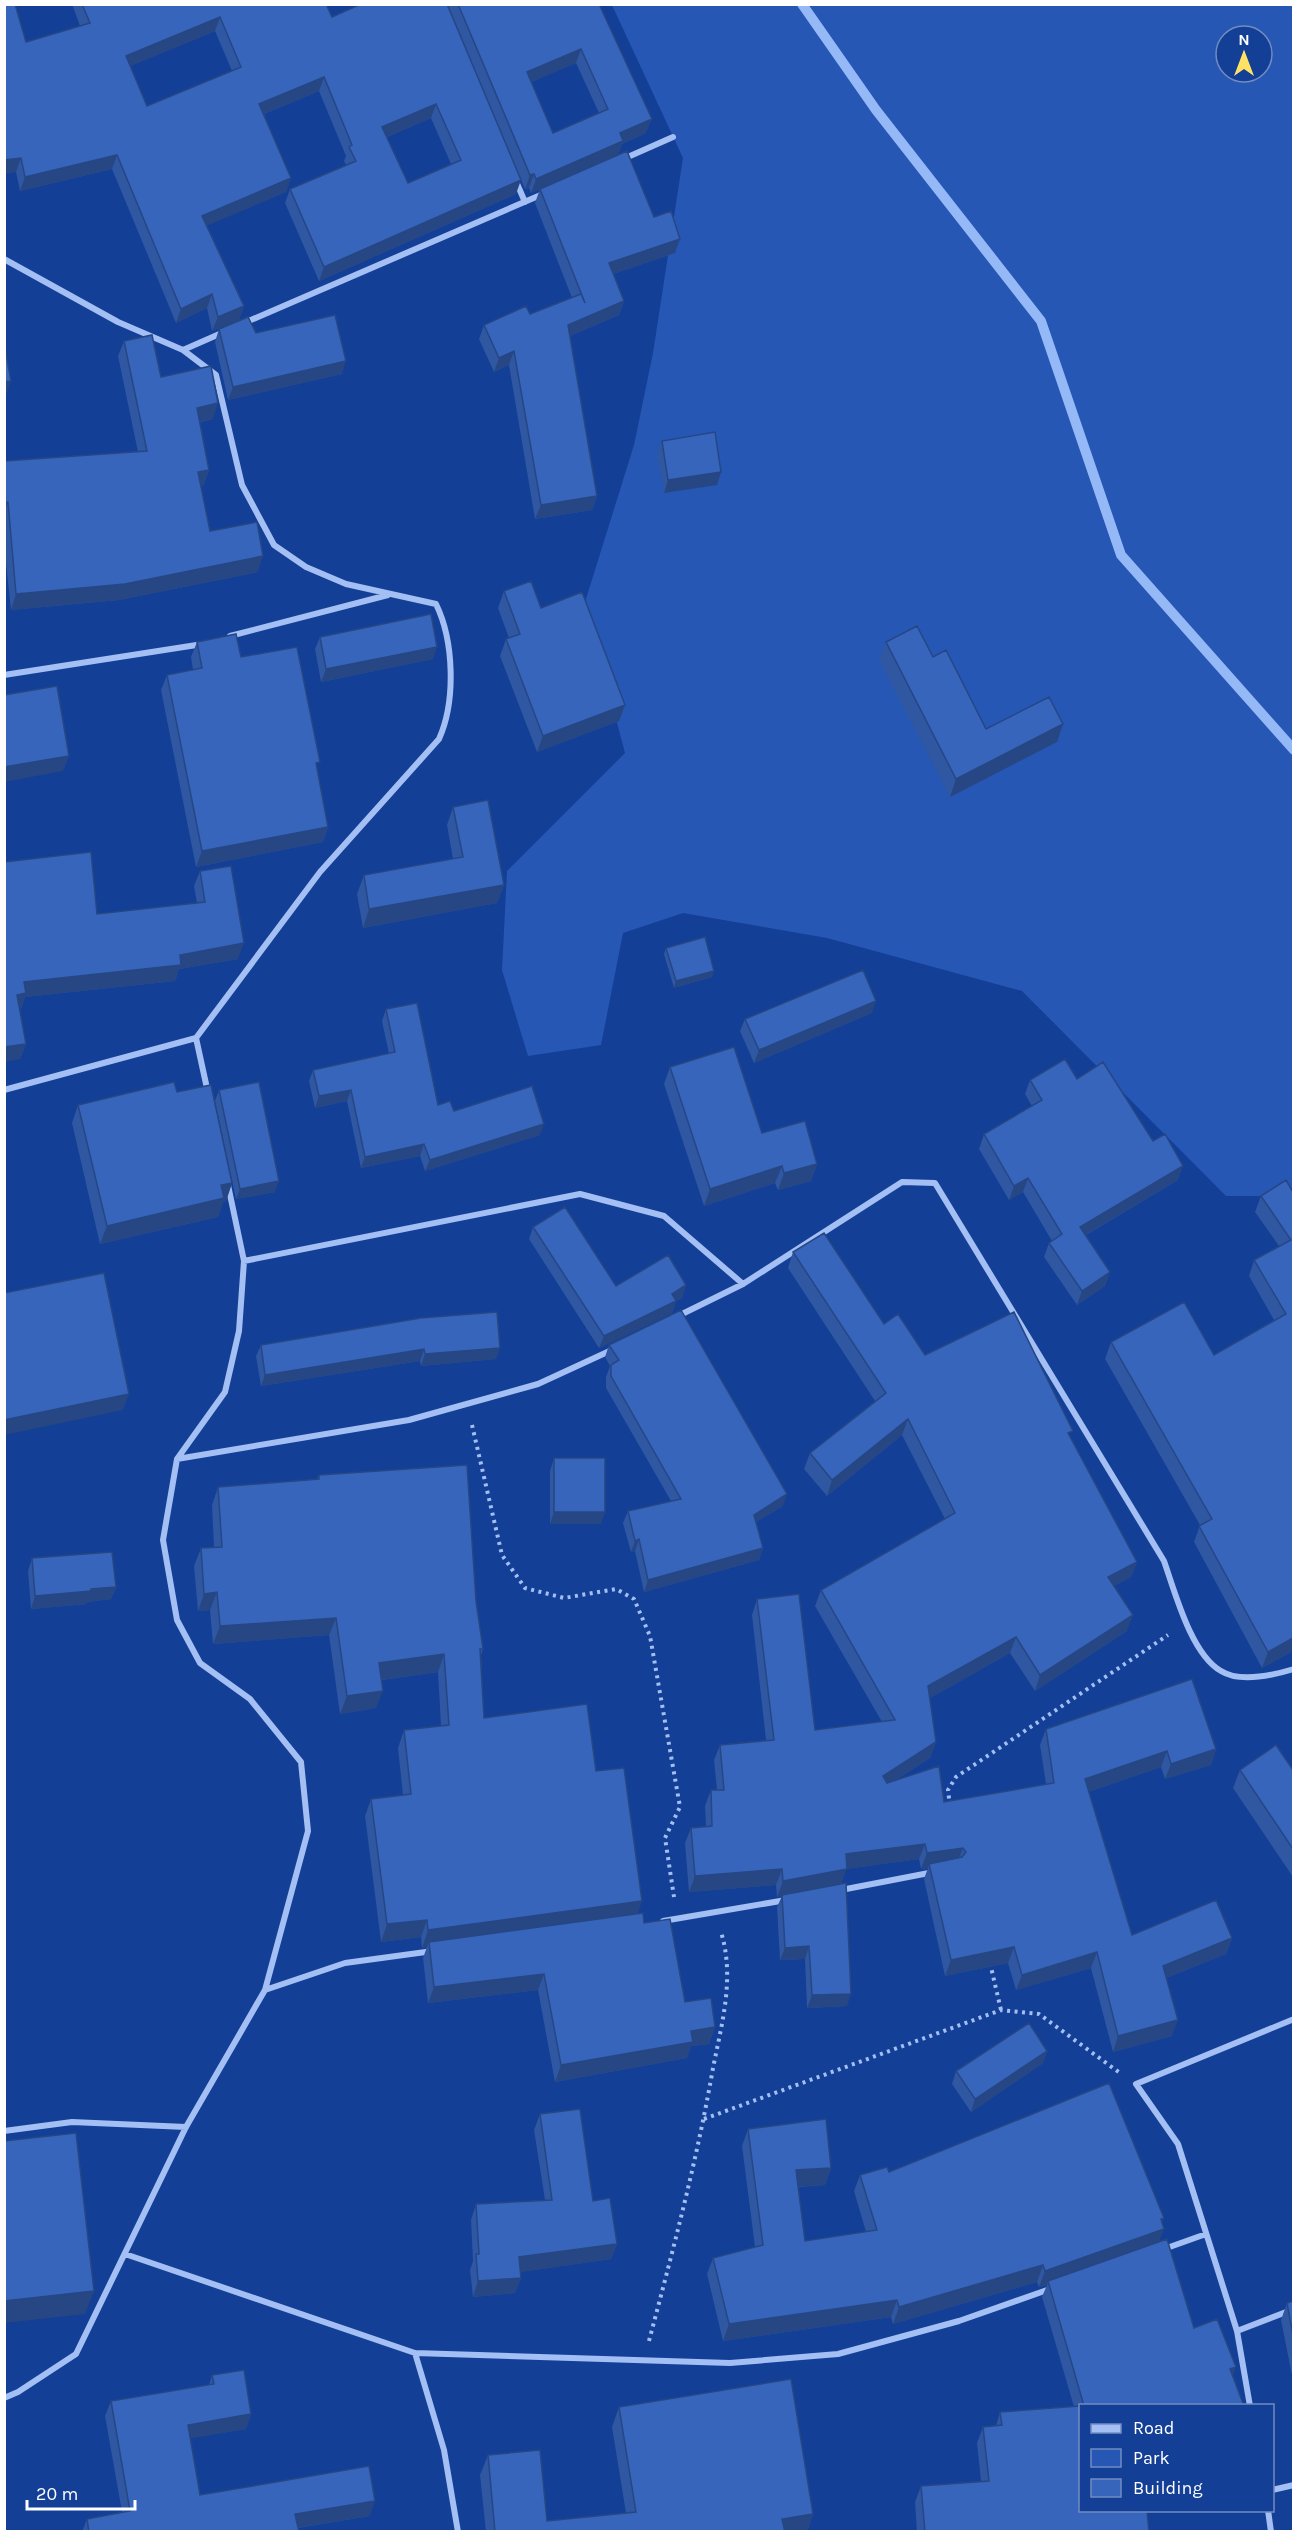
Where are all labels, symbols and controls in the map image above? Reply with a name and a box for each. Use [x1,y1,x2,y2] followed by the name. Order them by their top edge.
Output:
[1214,24,1274,84] north arrow
[1238,30,1250,49] text: N
[1079,2404,1274,2512] legend
[1133,2417,1174,2439] text: Road
[1133,2447,1170,2469] text: Park
[27,2473,135,2511] scale bar
[1133,2477,1203,2499] text: Building
[36,2483,78,2505] text: 20 m

